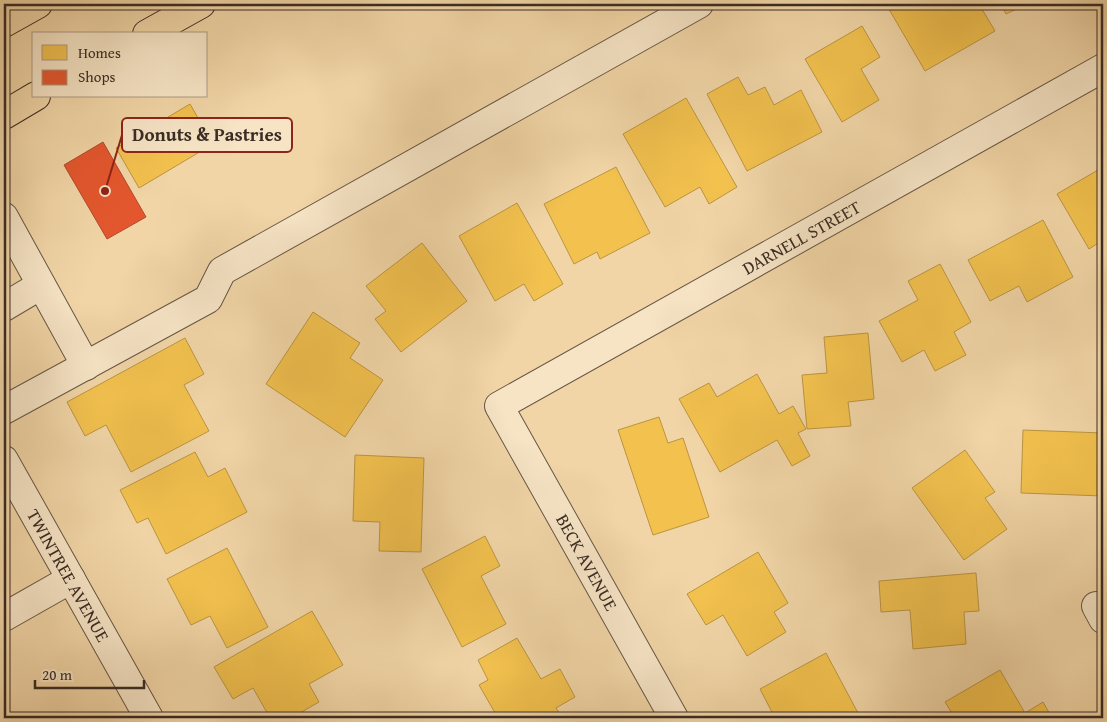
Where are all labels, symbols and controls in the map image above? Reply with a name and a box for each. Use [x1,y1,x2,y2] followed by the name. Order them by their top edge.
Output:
[32,32,208,98] legend
[78,42,121,63] text: Homes
[78,66,115,87] text: Shops
[122,118,292,152] callout: Donuts & Pastries
[132,120,282,148] text: Donuts & Pastries
[737,193,865,281] street label: DARNELL STREET
[21,504,117,646] street label: TWINTREE AVENUE
[549,509,625,615] street label: BECK AVENUE
[35,657,144,689] scale bar
[42,664,73,685] text: 20 m

